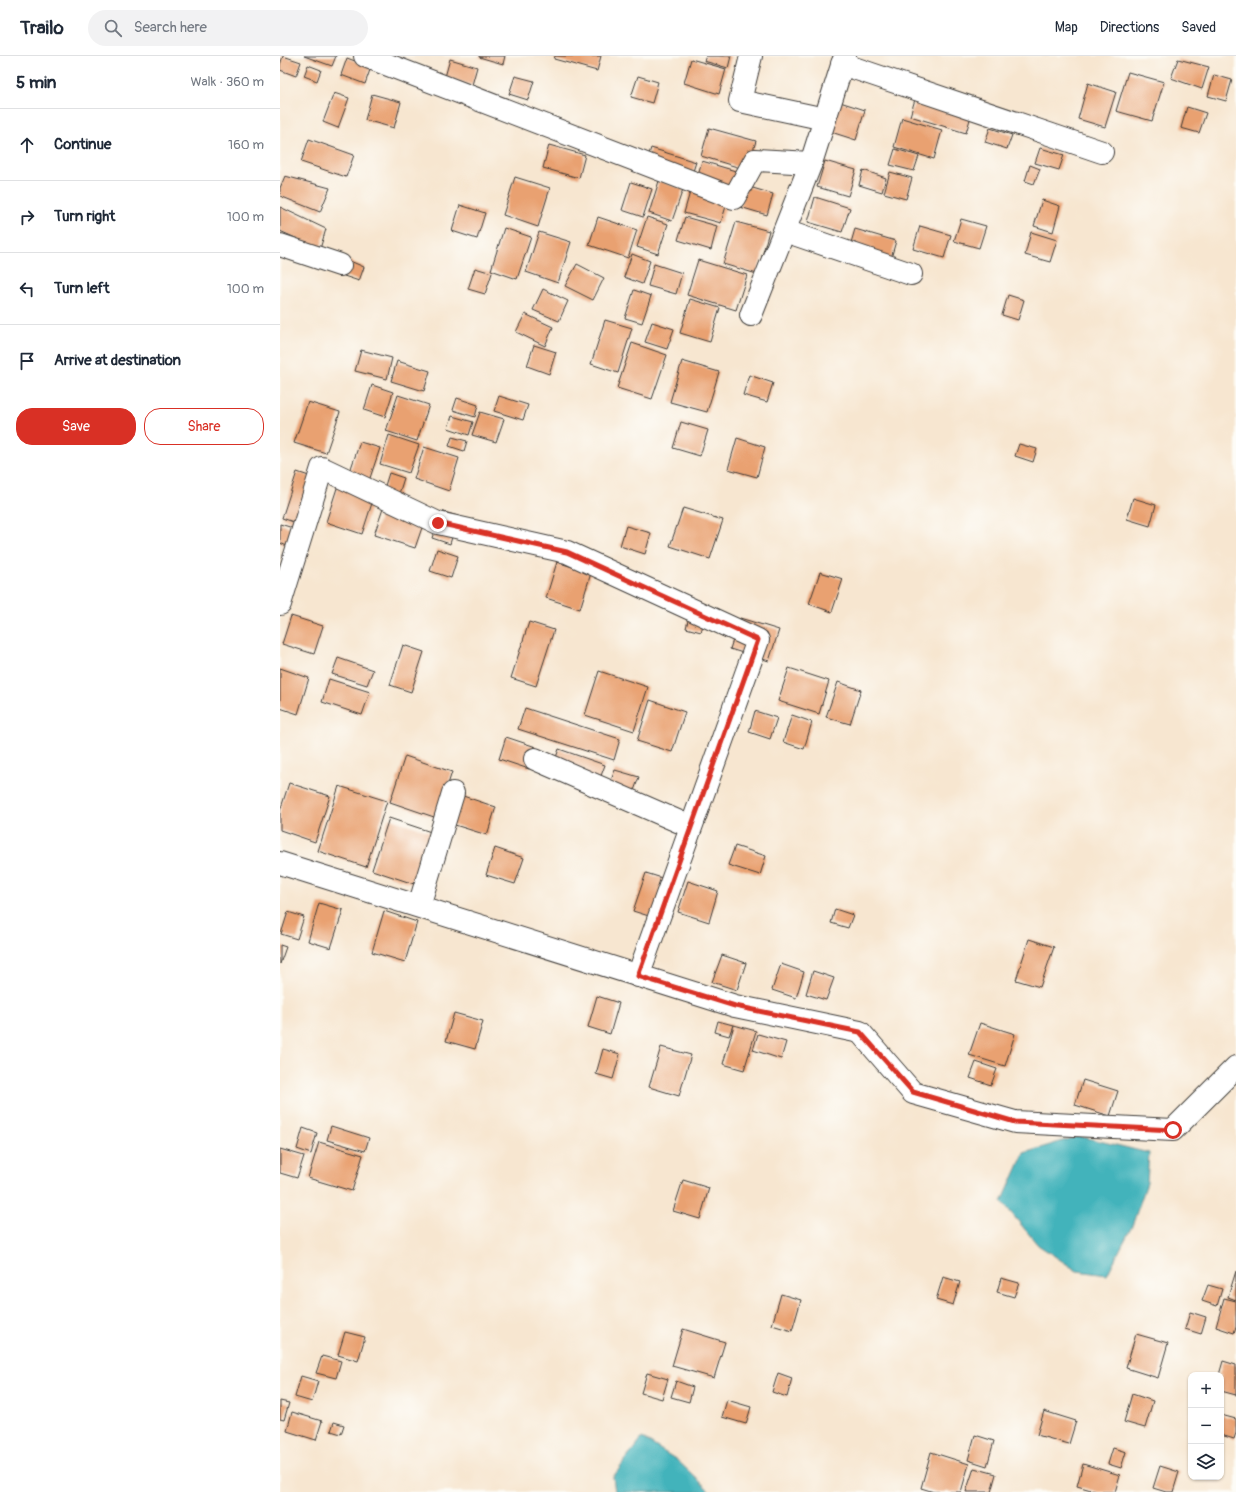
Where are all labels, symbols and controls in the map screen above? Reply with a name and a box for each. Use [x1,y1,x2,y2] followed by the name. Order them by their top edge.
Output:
[88,10,368,46] search box
[20,16,64,40] text: Trailo
[102,17,124,39] icon: search
[134,18,207,37] text: Search here
[1055,19,1078,36] text: Map
[1100,19,1159,36] text: Directions
[1181,19,1216,36] text: Saved
[16,72,56,93] text: 5 min
[190,74,264,90] text: Walk · 360 m
[16,134,38,156] icon: ahead
[54,135,112,154] text: Continue
[228,137,264,153] text: 160 m
[16,206,38,228] icon: right
[54,207,115,226] text: Turn right
[227,209,264,225] text: 100 m
[16,278,38,300] icon: left
[54,279,110,298] text: Turn left
[227,281,264,297] text: 100 m
[16,350,38,372] icon: arrive
[54,351,181,370] text: Arrive at destination
[16,408,136,445] button: Save
[144,408,264,445] button: Share
[429,514,447,532] route end
[1164,1121,1182,1139] route start
[1188,1372,1224,1480] map controls
[1188,1372,1224,1408] button: +
[1188,1408,1224,1444] button: −
[1188,1444,1224,1480] button: layers

